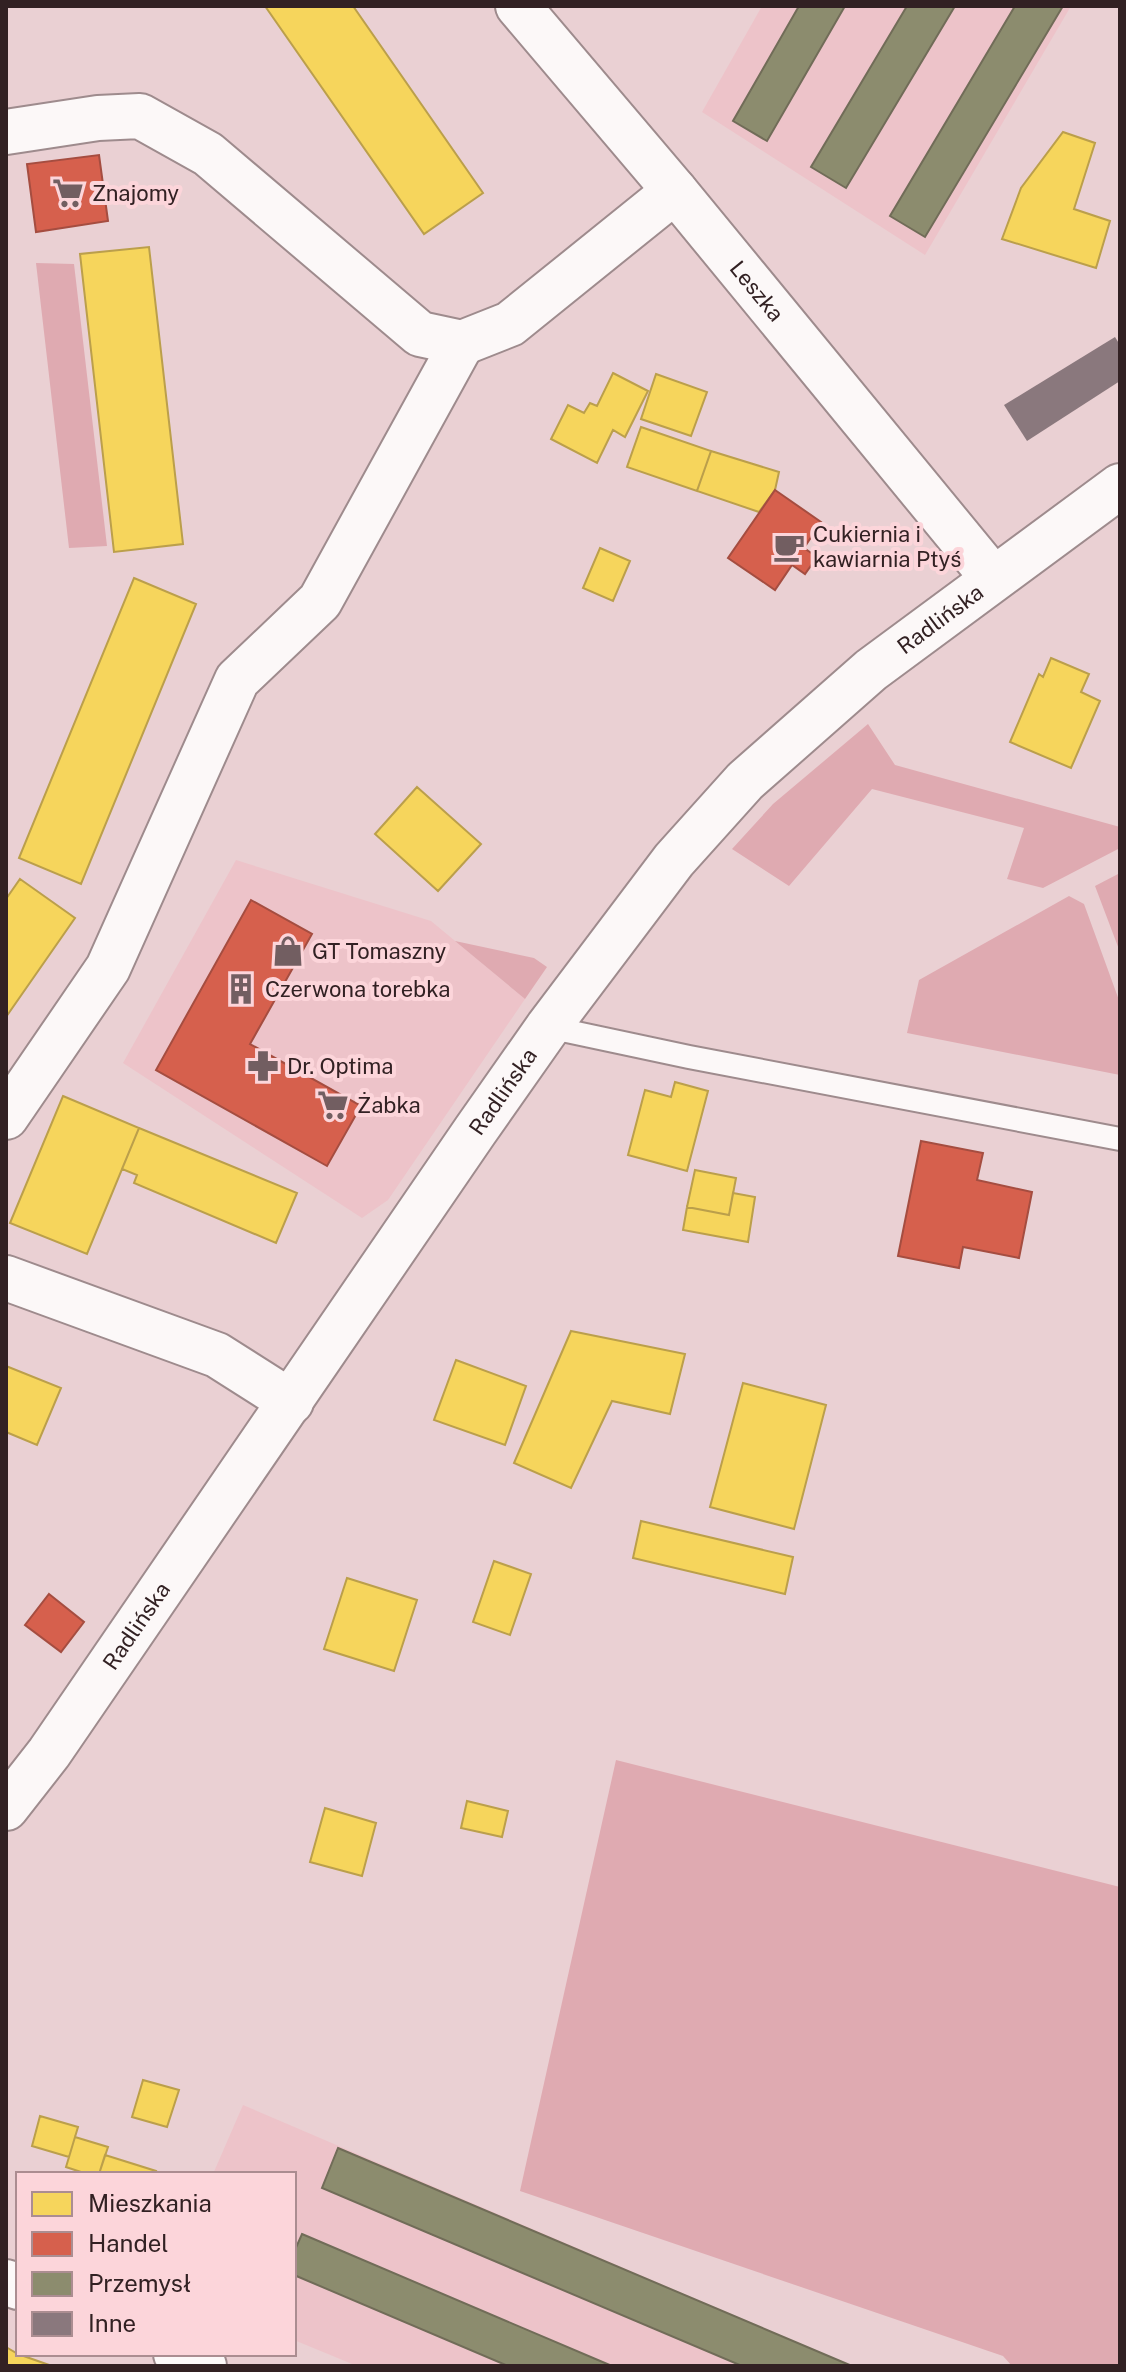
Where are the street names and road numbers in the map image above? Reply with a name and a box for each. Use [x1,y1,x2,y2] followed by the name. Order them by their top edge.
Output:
[725,255,790,326] street label: Leszka
[892,579,988,659] street label: Radlińska
[463,1043,542,1140] street label: Radlińska
[97,1577,175,1674] street label: Radlińska

